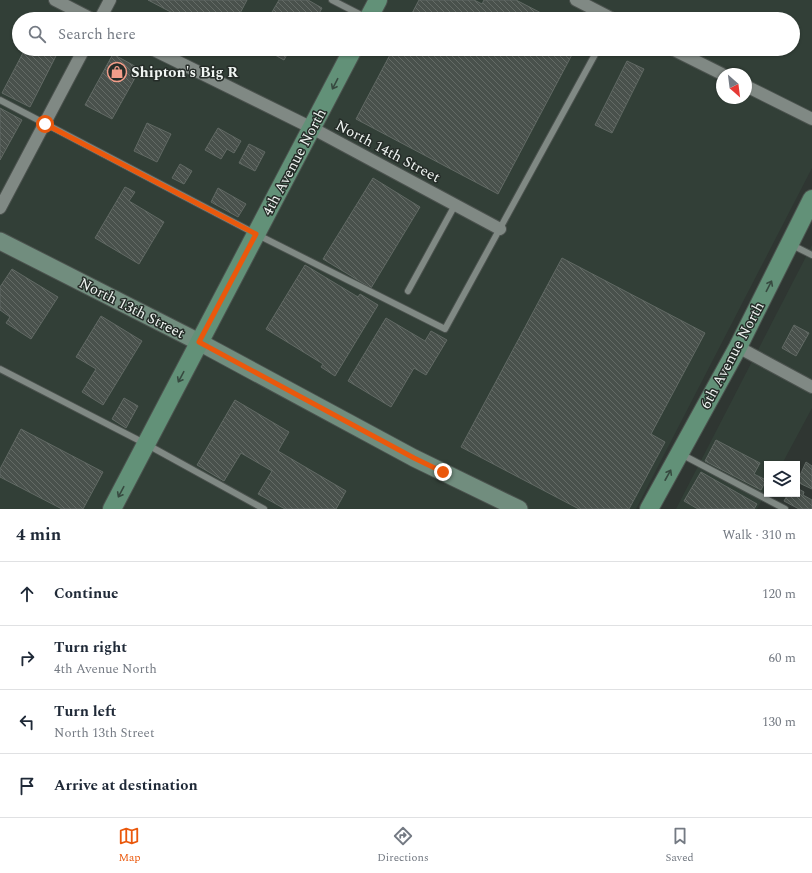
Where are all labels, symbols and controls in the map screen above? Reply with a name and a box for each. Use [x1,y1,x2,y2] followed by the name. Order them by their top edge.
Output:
[12,12,800,56] search box
[26,23,48,45] icon: search
[58,23,136,46] text: Search here
[106,61,128,83] shop icon: Shipton's Big R
[131,61,239,84] place label: Shipton's Big R
[716,68,752,104] north arrow
[331,78,338,90] one-way arrow
[256,104,333,220] street label: 4th Avenue North
[331,114,444,189] street label: North 14th Street
[36,115,54,133] route start
[75,272,189,345] street label: North 13th Street
[765,280,773,292] one-way arrow
[694,297,771,413] street label: 6th Avenue North
[177,371,184,383] one-way arrow
[764,461,800,497] map controls
[764,461,800,497] button: layers
[434,463,452,481] route end
[665,469,672,481] one-way arrow
[117,486,124,498] one-way arrow
[16,522,61,548] text: 4 min
[722,525,796,545] text: Walk · 310 m
[54,582,119,605] text: Continue
[16,583,38,605] icon: ahead
[762,584,796,604] text: 120 m
[54,636,127,659] text: Turn right
[16,647,38,669] icon: right
[769,648,796,668] text: 60 m
[54,659,157,679] text: 4th Avenue North
[54,700,116,723] text: Turn left
[16,711,38,733] icon: left
[762,712,796,732] text: 130 m
[54,723,155,743] text: North 13th Street
[54,774,198,797] text: Arrive at destination
[16,775,38,797] icon: arrive
[118,825,141,866] tab: Map
[377,825,429,866] tab: Directions
[665,825,694,866] tab: Saved

